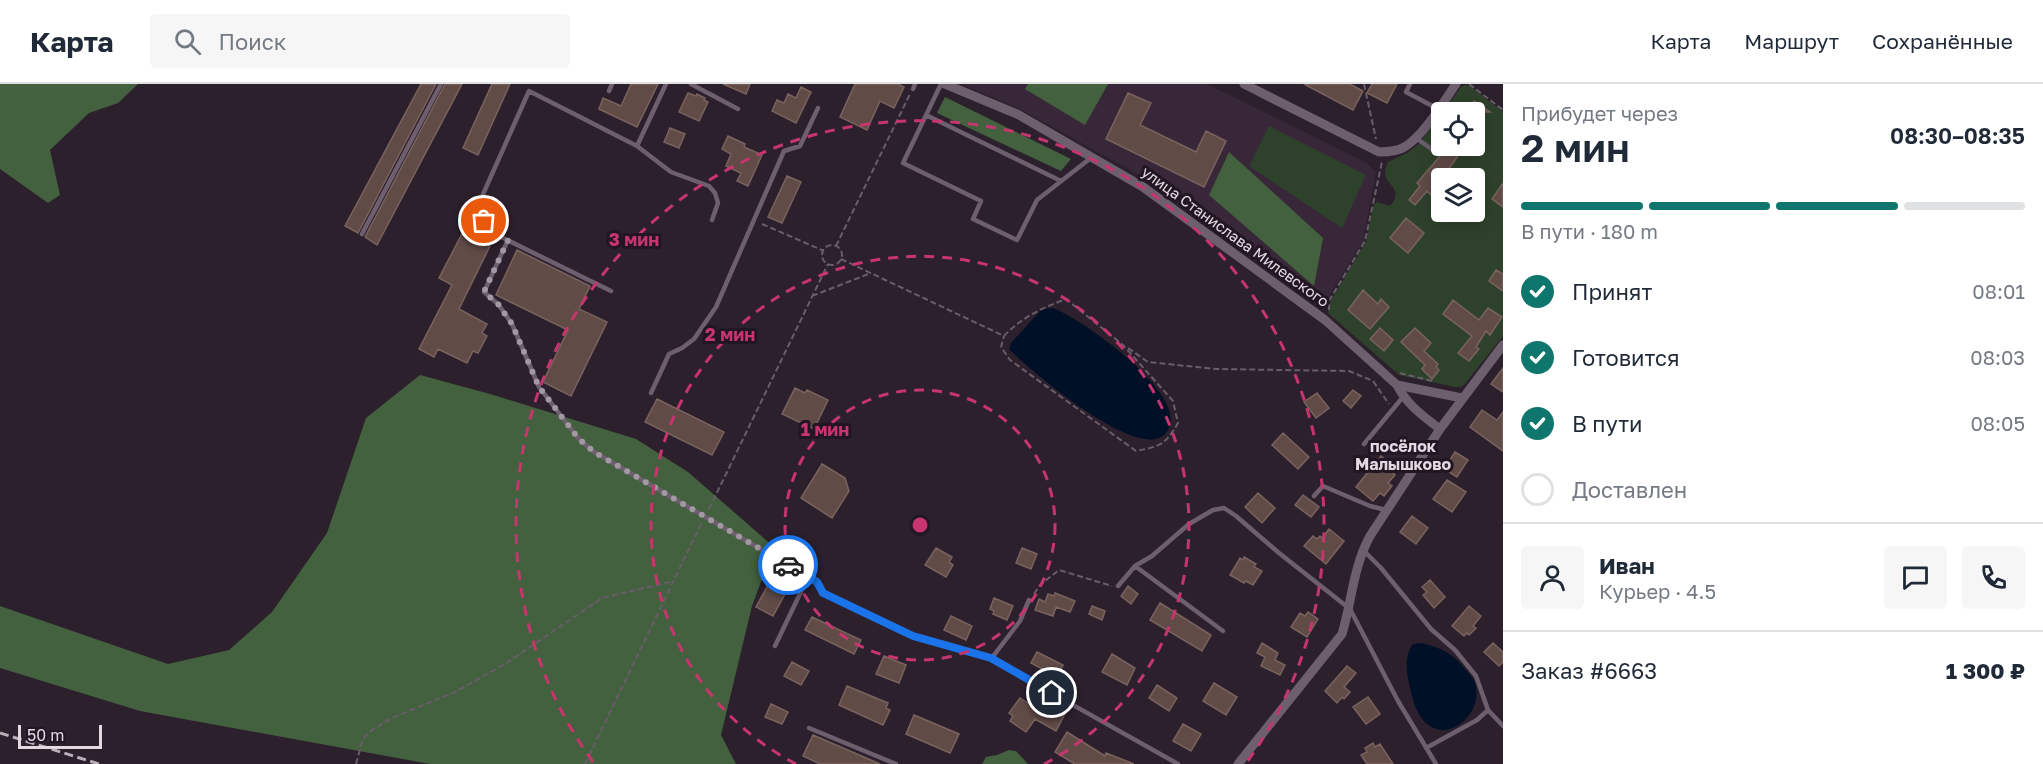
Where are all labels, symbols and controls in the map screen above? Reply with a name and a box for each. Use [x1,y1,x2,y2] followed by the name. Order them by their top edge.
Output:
[150,14,570,68] search box
[30,25,114,58] text: Карта
[171,25,204,58] icon: search
[219,28,286,55] text: Поиск
[1650,28,1711,54] text: Карта
[1744,28,1839,54] text: Маршрут
[1872,28,2013,54] text: Сохранённые
[1521,101,1678,125] text: Прибудет через
[1431,102,1485,222] map controls
[1431,102,1485,156] button: locate
[1890,122,2025,149] text: 08:30–08:35
[1521,124,1630,171] text: 2 мин
[1138,162,1333,310] street label: улица Станислава Милевского
[1431,168,1485,222] button: layers
[458,195,509,246] pin
[467,204,500,237] icon: bag
[1521,219,1658,243] text: В пути · 180 m
[609,228,659,250] text: 3 мин
[1521,275,1554,308] icon: check
[1572,278,1652,305] text: Принят
[1972,279,2025,303] text: 08:01
[705,323,755,345] text: 2 мин
[1521,341,1554,374] icon: check
[1572,344,1680,371] text: Готовится
[1970,345,2025,369] text: 08:03
[1521,407,1554,440] icon: check
[1572,410,1642,437] text: В пути
[1970,411,2025,435] text: 08:05
[801,418,849,440] text: 1 мин
[1355,436,1451,474] district label: посёлок Малышково
[1572,476,1687,503] text: Доставлен
[910,515,930,535] centre of rings
[758,535,818,595] courier
[1521,546,1584,609] button: person
[1884,546,1947,609] button: chat
[1962,546,2025,609] button: phone
[772,549,805,582] icon: car
[1599,552,1655,579] text: Иван
[1599,579,1716,603] text: Курьер · 4.5
[1521,657,1657,684] text: Заказ #6663
[1946,657,2025,684] text: 1 300 ₽
[1026,667,1077,718] pin
[1035,676,1068,709] icon: home
[18,722,102,750] scale bar
[27,725,64,745] text: 50 m

